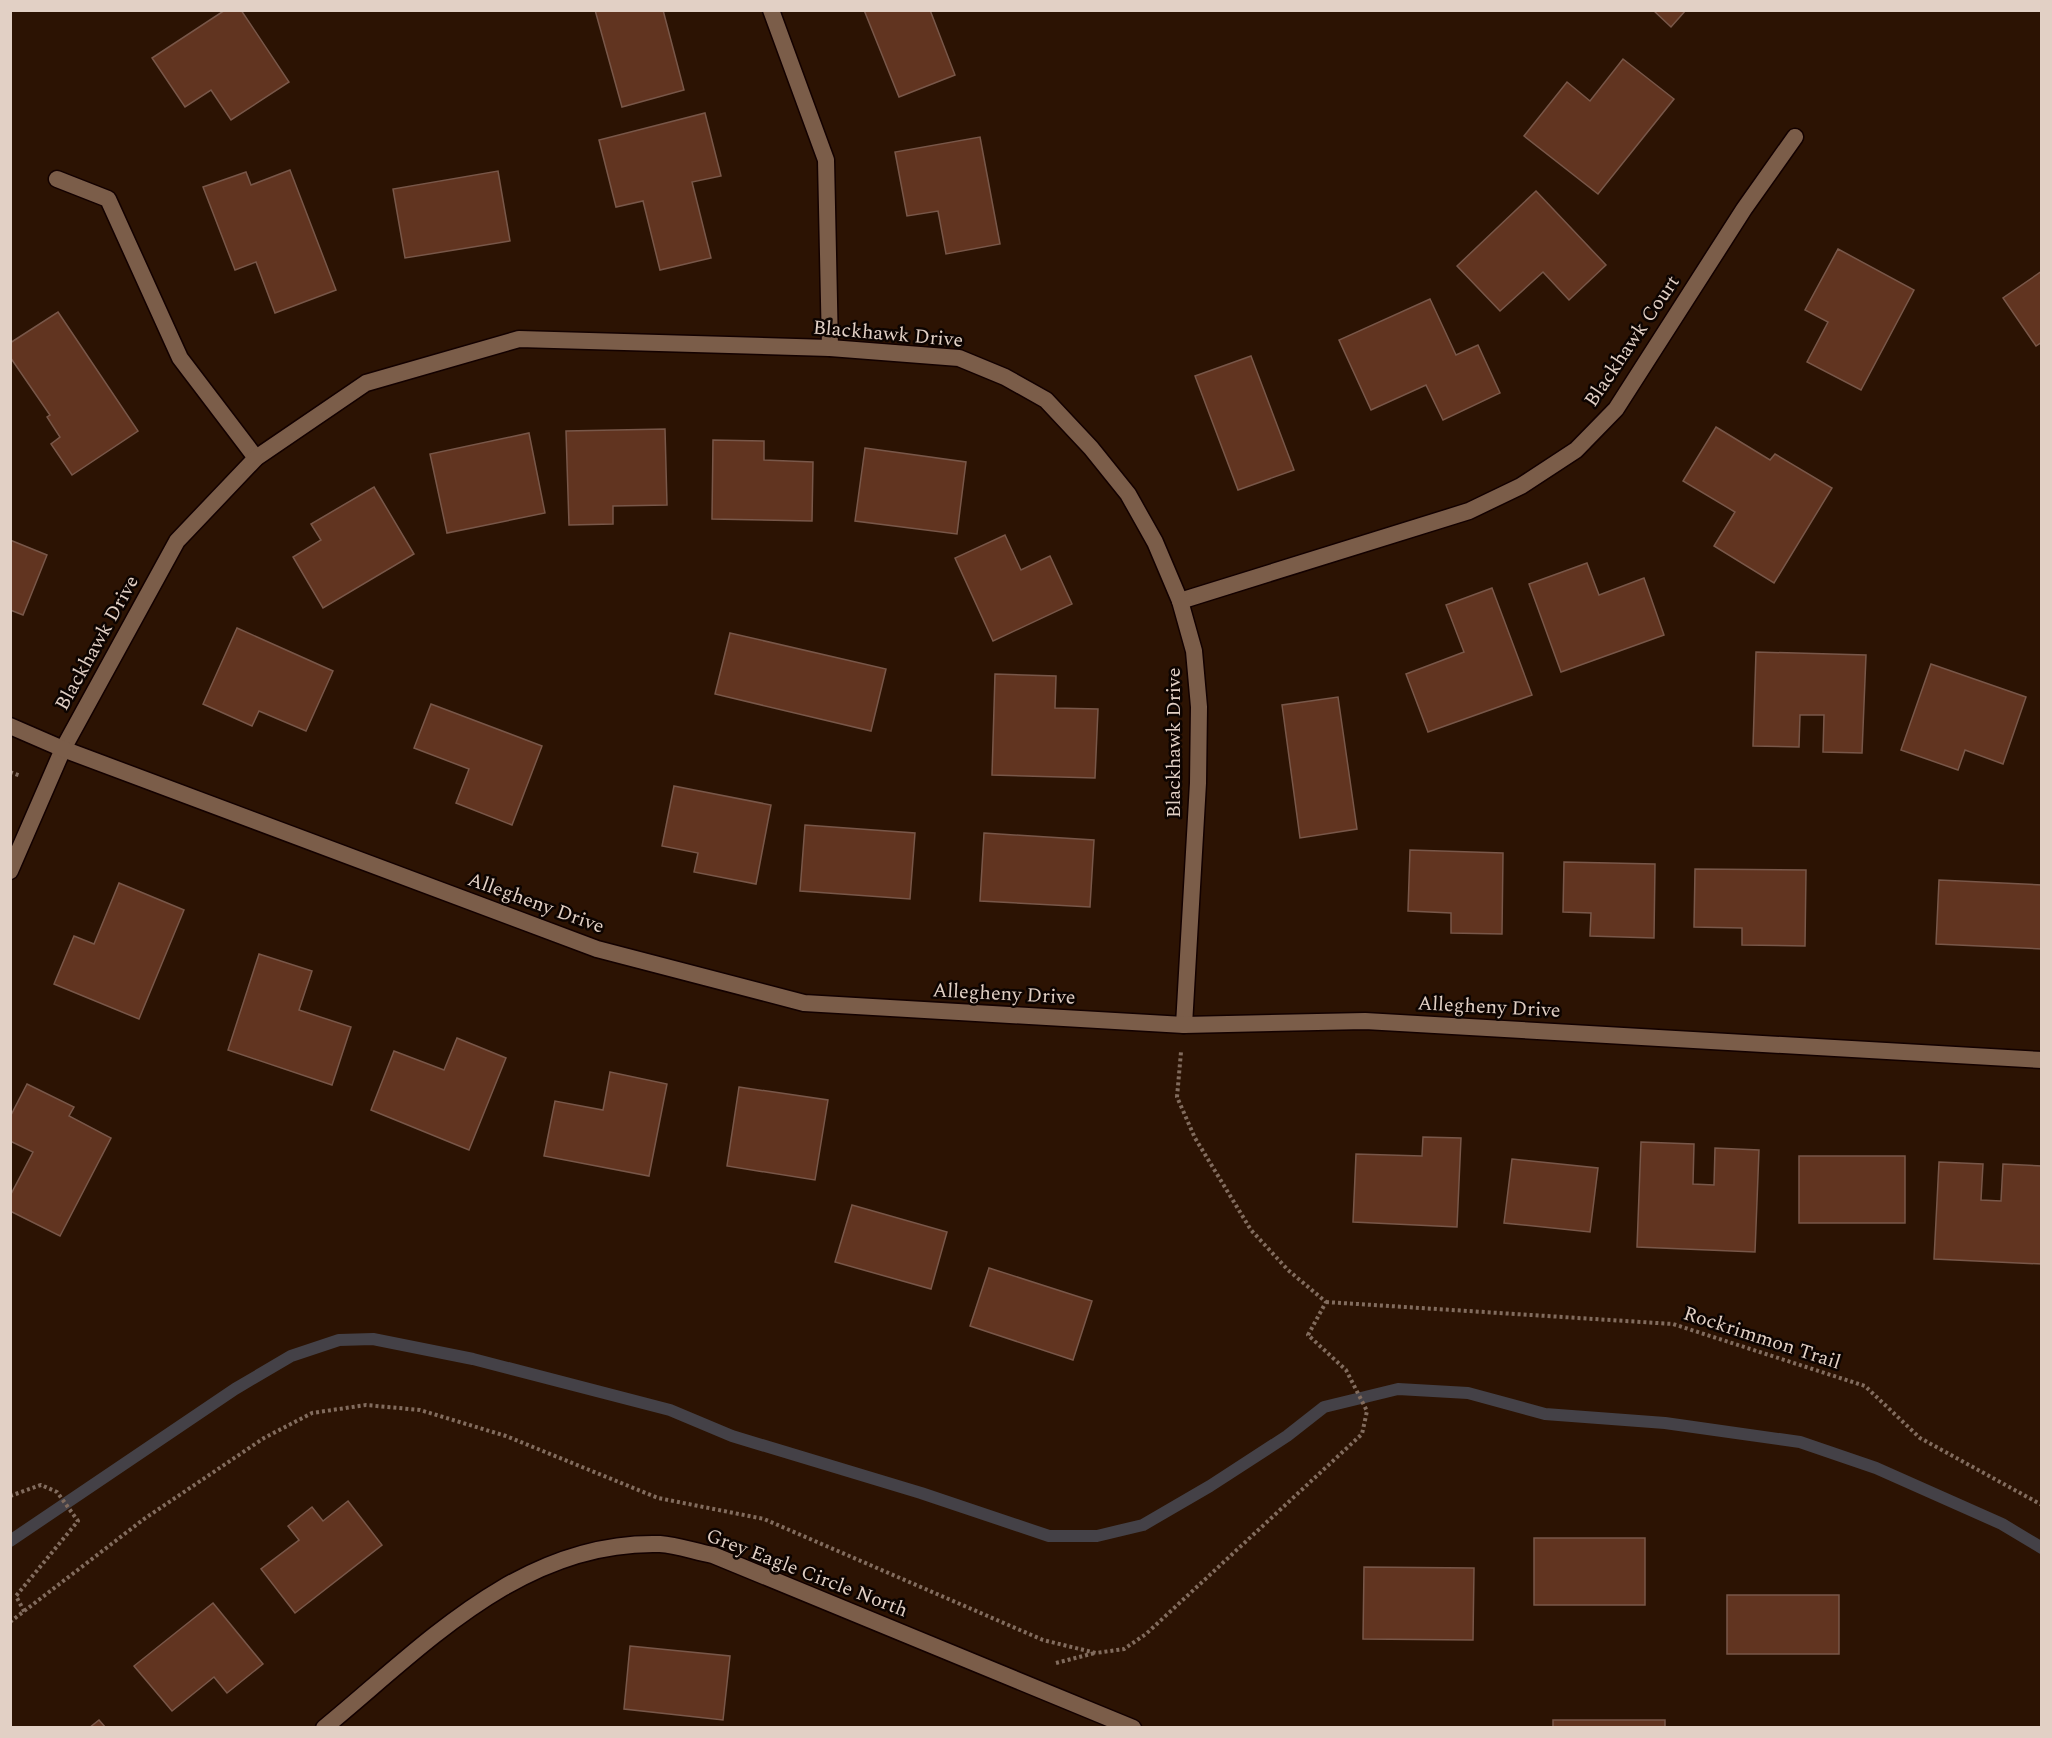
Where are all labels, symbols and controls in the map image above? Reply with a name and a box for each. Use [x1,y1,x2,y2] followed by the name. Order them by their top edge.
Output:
[1577,269,1687,413] street label: Blackhawk Court
[812,312,964,356] street label: Blackhawk Drive
[47,570,147,716] street label: Blackhawk Drive
[1159,668,1189,818] street label: Blackhawk Drive
[464,864,608,942] street label: Allegheny Drive
[932,975,1076,1013] street label: Allegheny Drive
[1417,988,1561,1026] street label: Allegheny Drive
[1679,1298,1845,1378] street label: Rockrimmon Trail
[702,1521,912,1625] street label: Grey Eagle Circle North

